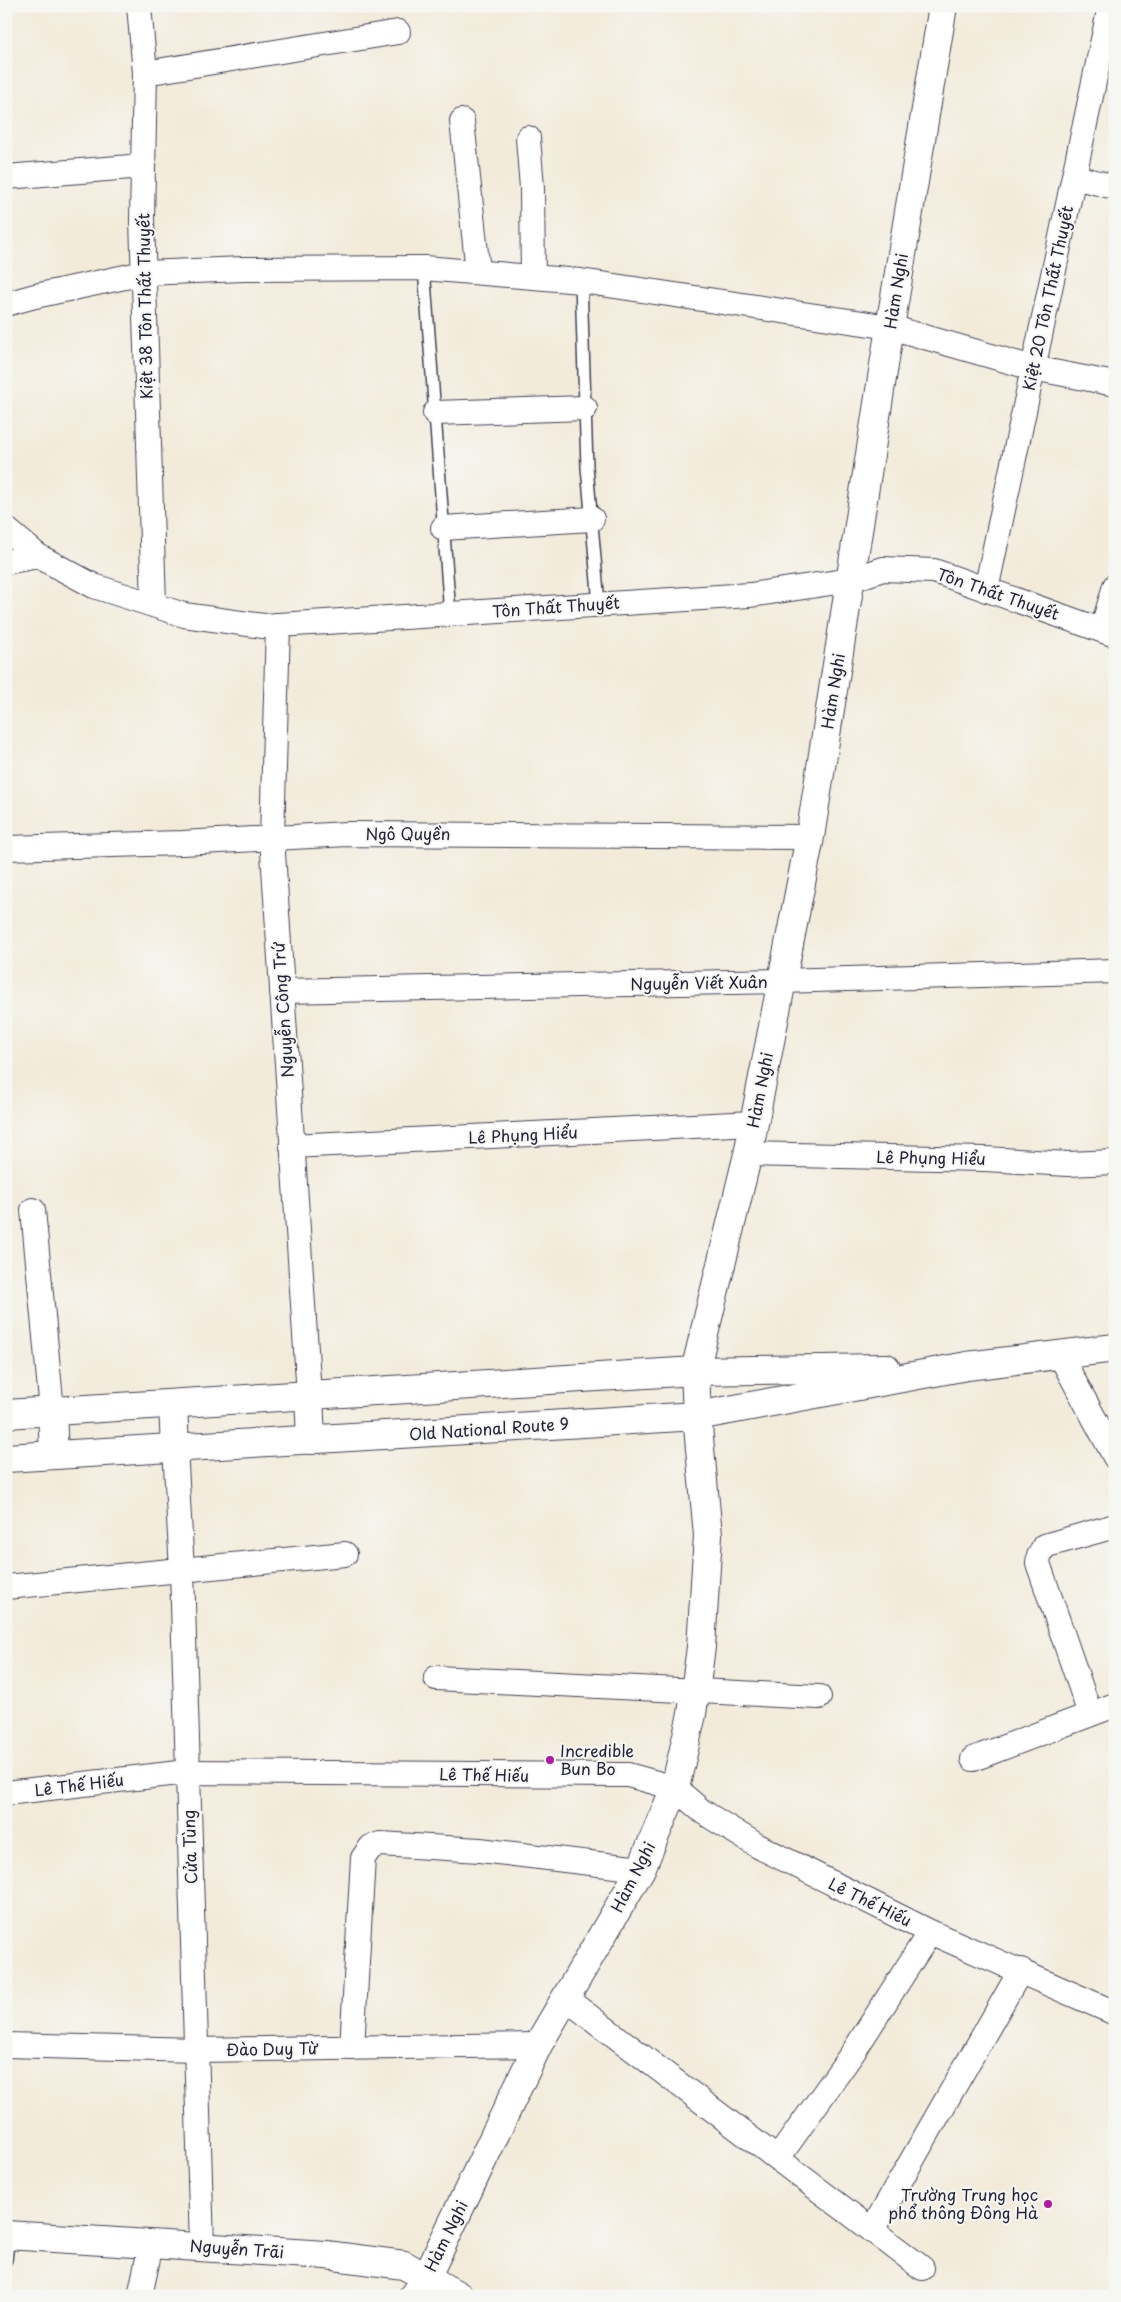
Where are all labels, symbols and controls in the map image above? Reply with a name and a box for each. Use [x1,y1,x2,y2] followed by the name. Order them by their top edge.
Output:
[1016,203,1078,393] street label: Kiệt 20 Tôn Thất Thuyết
[130,212,158,399] street label: Kiệt 38 Tôn Thất Thuyết
[877,251,913,330] street label: Hàm Nghi
[934,561,1063,625] street label: Tôn Thất Thuyết
[491,590,621,622] street label: Tôn Thất Thuyết
[814,651,850,730] street label: Hàm Nghi
[366,821,450,845] street label: Ngô Quyền
[265,941,299,1078] street label: Nguyễn Công Trứ
[630,969,768,995] street label: Nguyễn Viết Xuân
[740,1050,778,1130] street label: Hàm Nghi
[468,1119,578,1149] street label: Lê Phụng Hiểu
[876,1144,986,1170] street label: Lê Phụng Hiểu
[408,1410,570,1446] street label: Old National Route 9
[560,1738,634,1780] place label: Incredible Bun Bo
[544,1754,556,1766] marker: Incredible Bun Bo
[439,1761,529,1787] street label: Lê Thế Hiếu
[33,1767,125,1801] street label: Lê Thế Hiếu
[176,1809,202,1885] street label: Cửa Tùng
[604,1837,660,1916] street label: Hàm Nghi
[825,1871,916,1932] street label: Lê Thế Hiếu
[226,2035,319,2061] street label: Đào Duy Từ
[888,2182,1038,2224] place label: Trường Trung học phổ thông Đông Hà
[418,2196,473,2275] street label: Hàm Nghi
[1042,2198,1054,2210] marker: Trường Trung học phổ thông Đông Hà
[189,2233,285,2263] street label: Nguyễn Trãi

